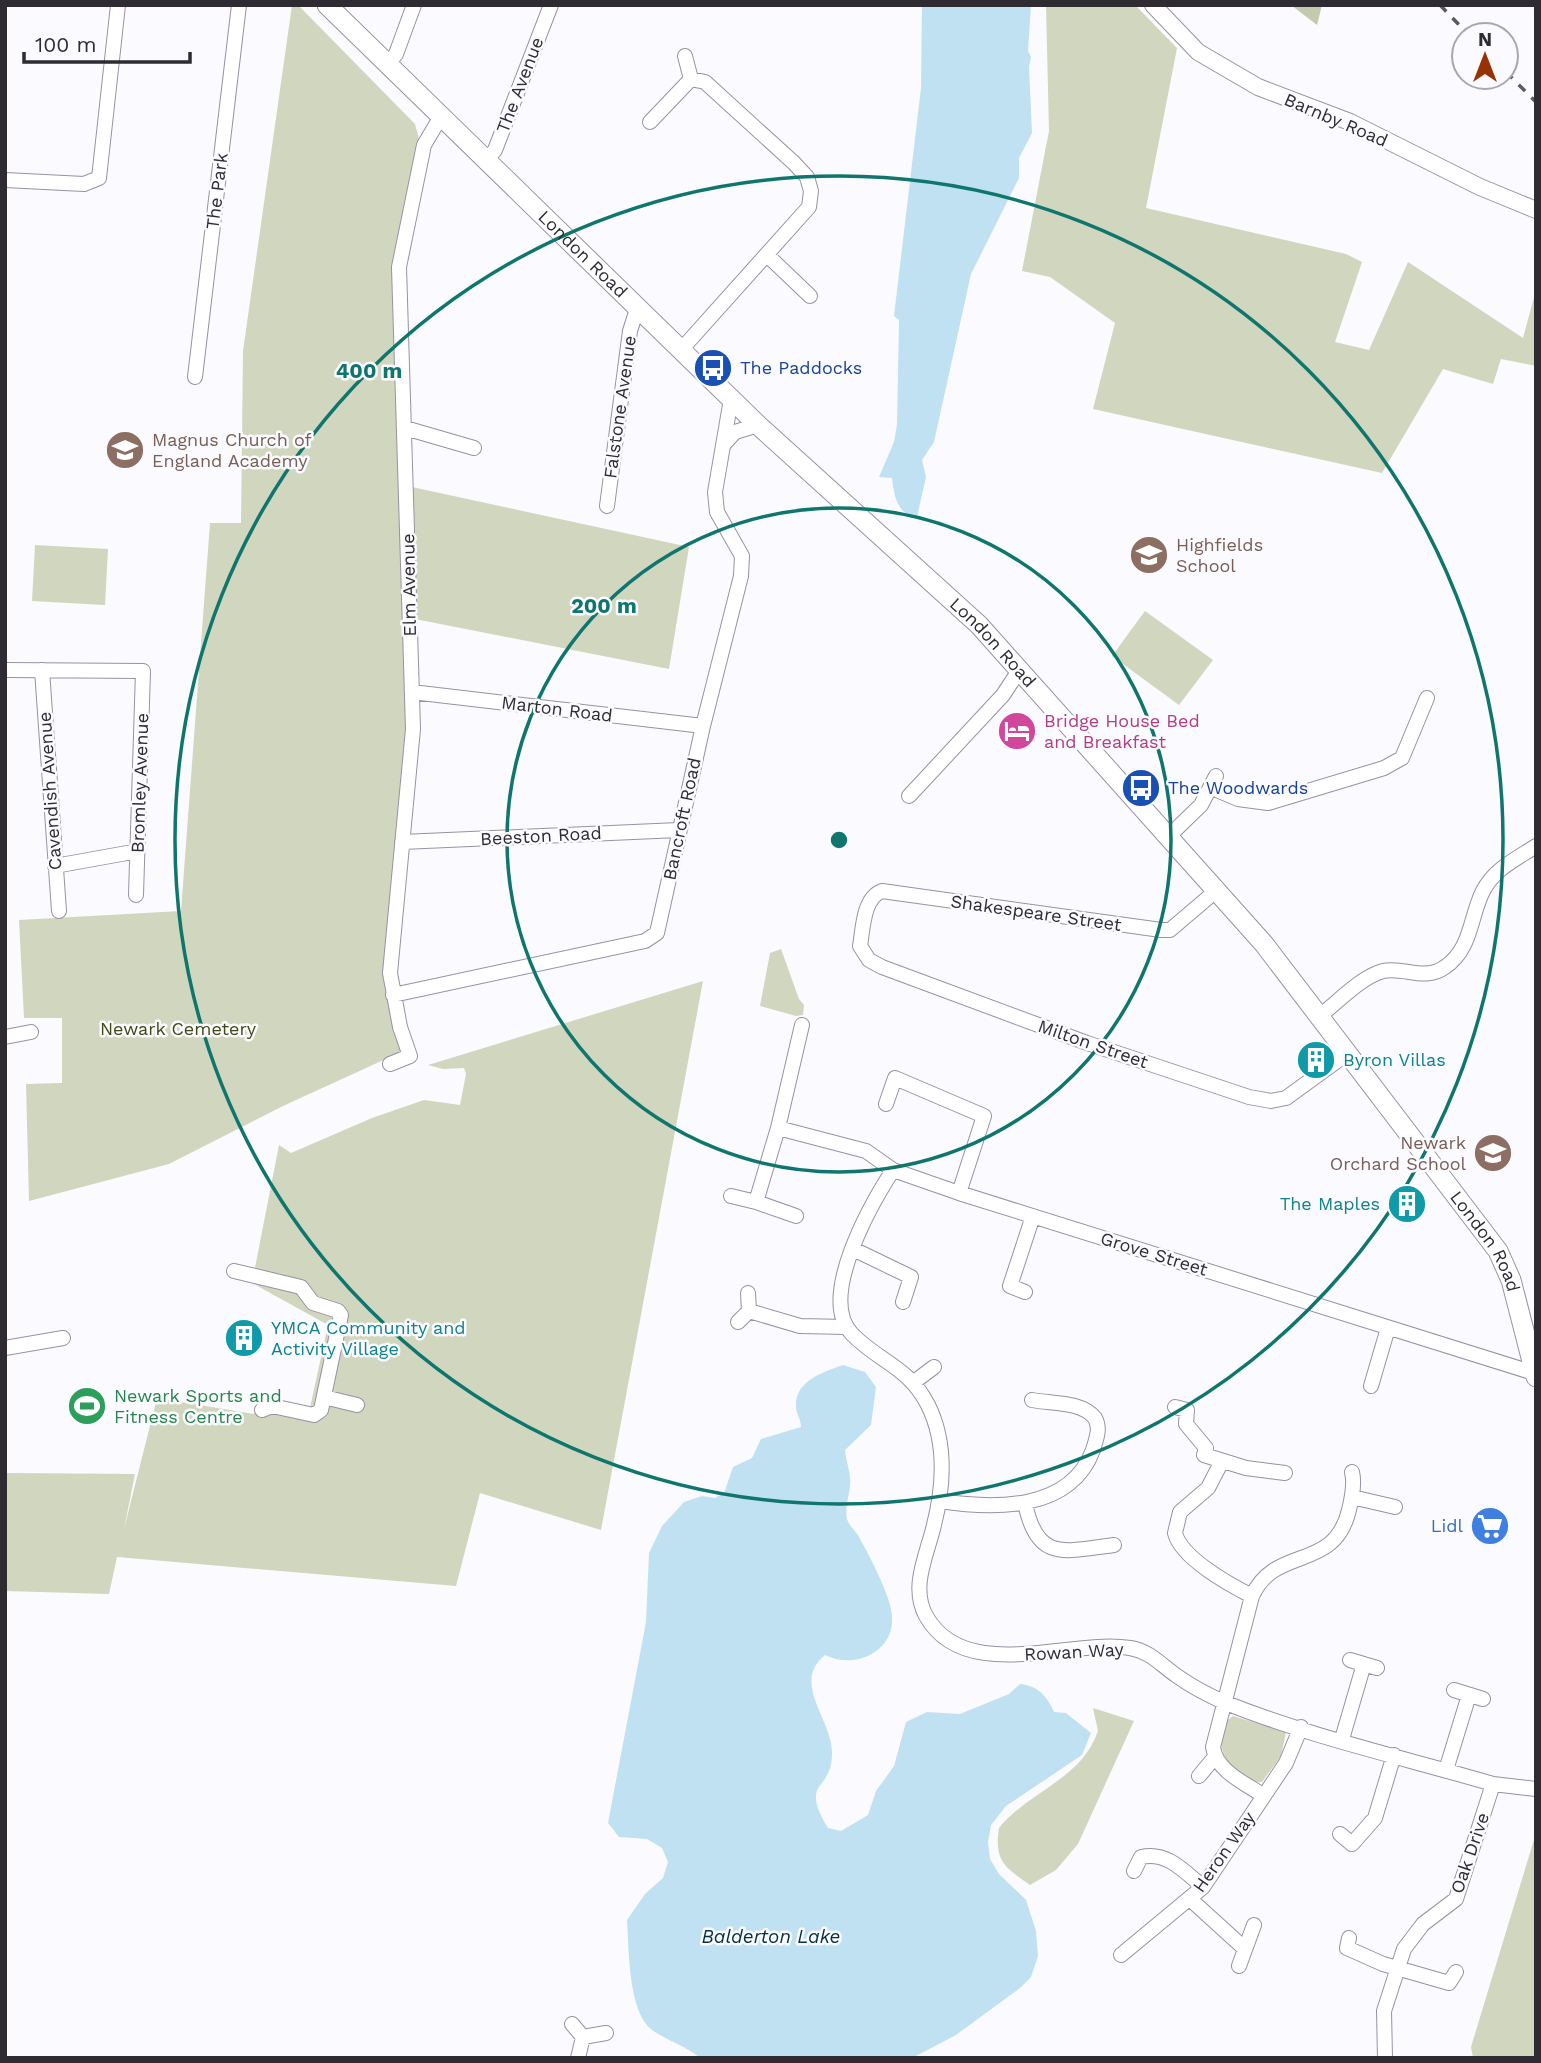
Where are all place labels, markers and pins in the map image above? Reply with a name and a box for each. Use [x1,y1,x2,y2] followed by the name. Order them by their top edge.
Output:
[692,347,734,389] bus stop icon: The Paddocks
[740,357,862,378] place label: The Paddocks
[104,429,146,471] school or university icon: Magnus Church of England Academy
[152,429,312,471] place label: Magnus Church of England Academy
[1128,534,1170,576] school or university icon: Highfields School
[1176,534,1263,576] place label: Highfields School
[996,710,1038,752] hotel icon: Bridge House Bed and Breakfast
[1044,710,1200,752] place label: Bridge House Bed and Breakfast
[1120,767,1162,809] bus stop icon: The Woodwards
[1168,777,1308,798] place label: The Woodwards
[827,828,851,852] centre of rings
[1295,1039,1337,1081] building icon: Byron Villas
[1343,1049,1446,1070] place label: Byron Villas
[1330,1132,1466,1174] place label: Newark Orchard School
[1472,1132,1514,1174] school or university icon: Newark Orchard School
[1386,1183,1428,1225] building icon: The Maples
[1280,1193,1380,1214] place label: The Maples
[223,1317,265,1359] building icon: YMCA Community and Activity Village
[271,1317,466,1359] place label: YMCA Community and Activity Village
[66,1385,108,1427] sports icon: Newark Sports and Fitness Centre
[114,1385,282,1427] place label: Newark Sports and Fitness Centre
[1469,1505,1511,1547] supermarket icon: Lidl
[1431,1515,1463,1536] place label: Lidl

